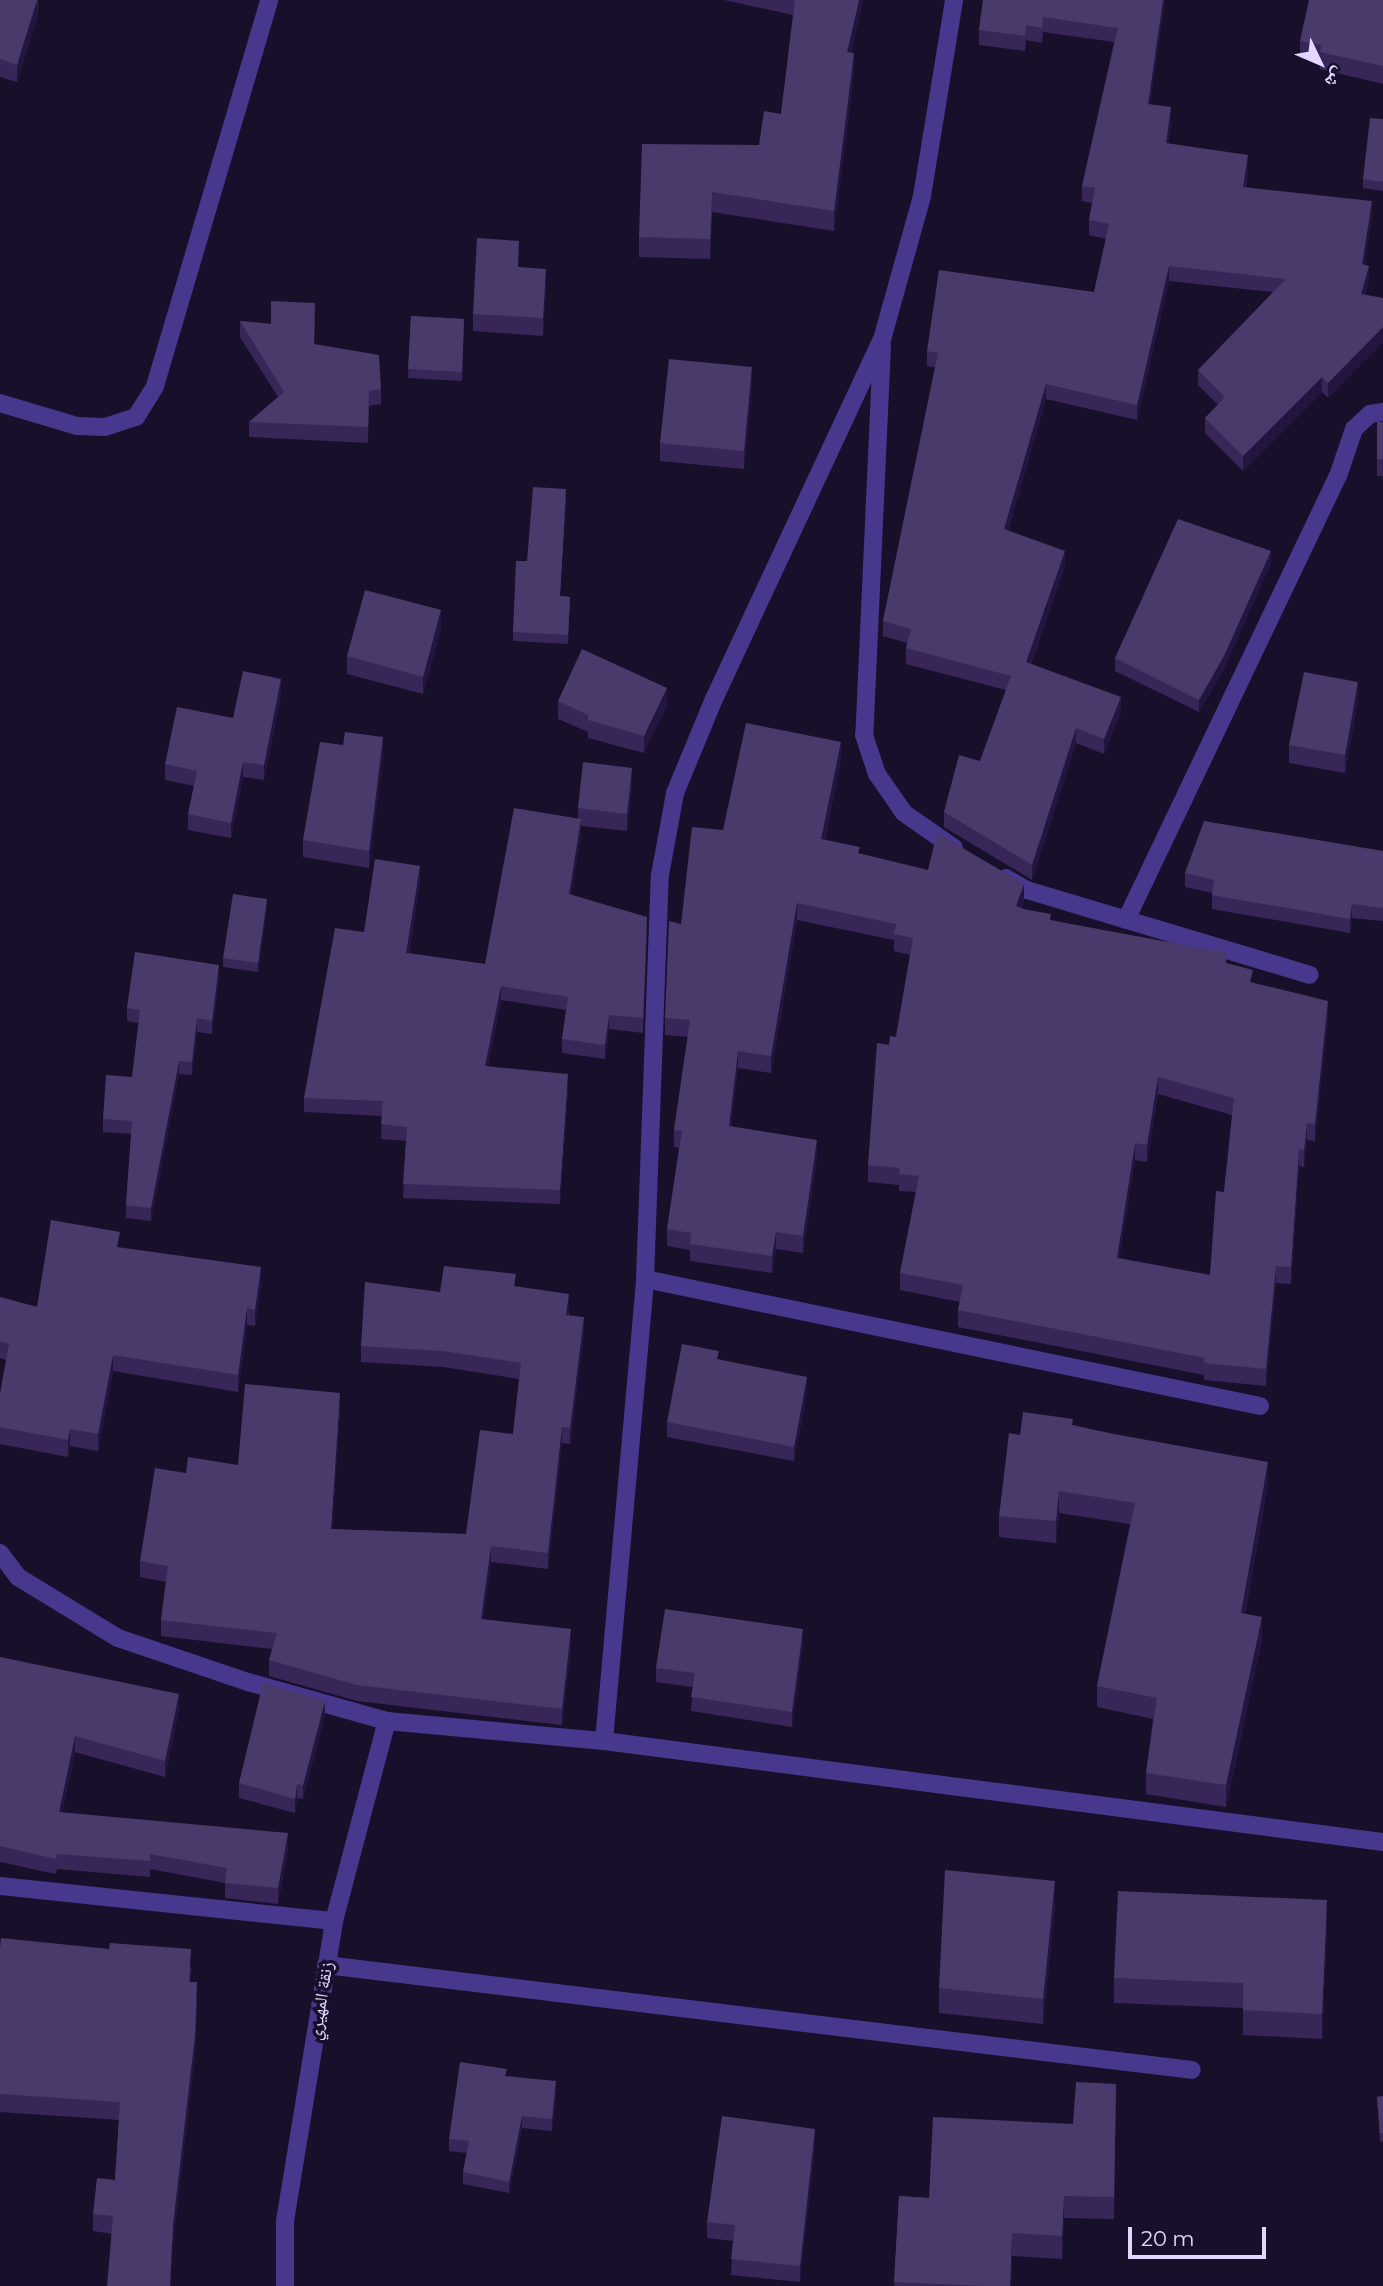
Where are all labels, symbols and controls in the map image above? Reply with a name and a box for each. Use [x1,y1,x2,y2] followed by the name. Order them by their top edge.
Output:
[1285,28,1355,98] north arrow
[1320,63,1351,93] text: ش
[304,1960,338,2042] street label: زنقة المهيري
[1131,2212,1269,2256] scale bar
[1141,2226,1195,2251] text: 20 m

